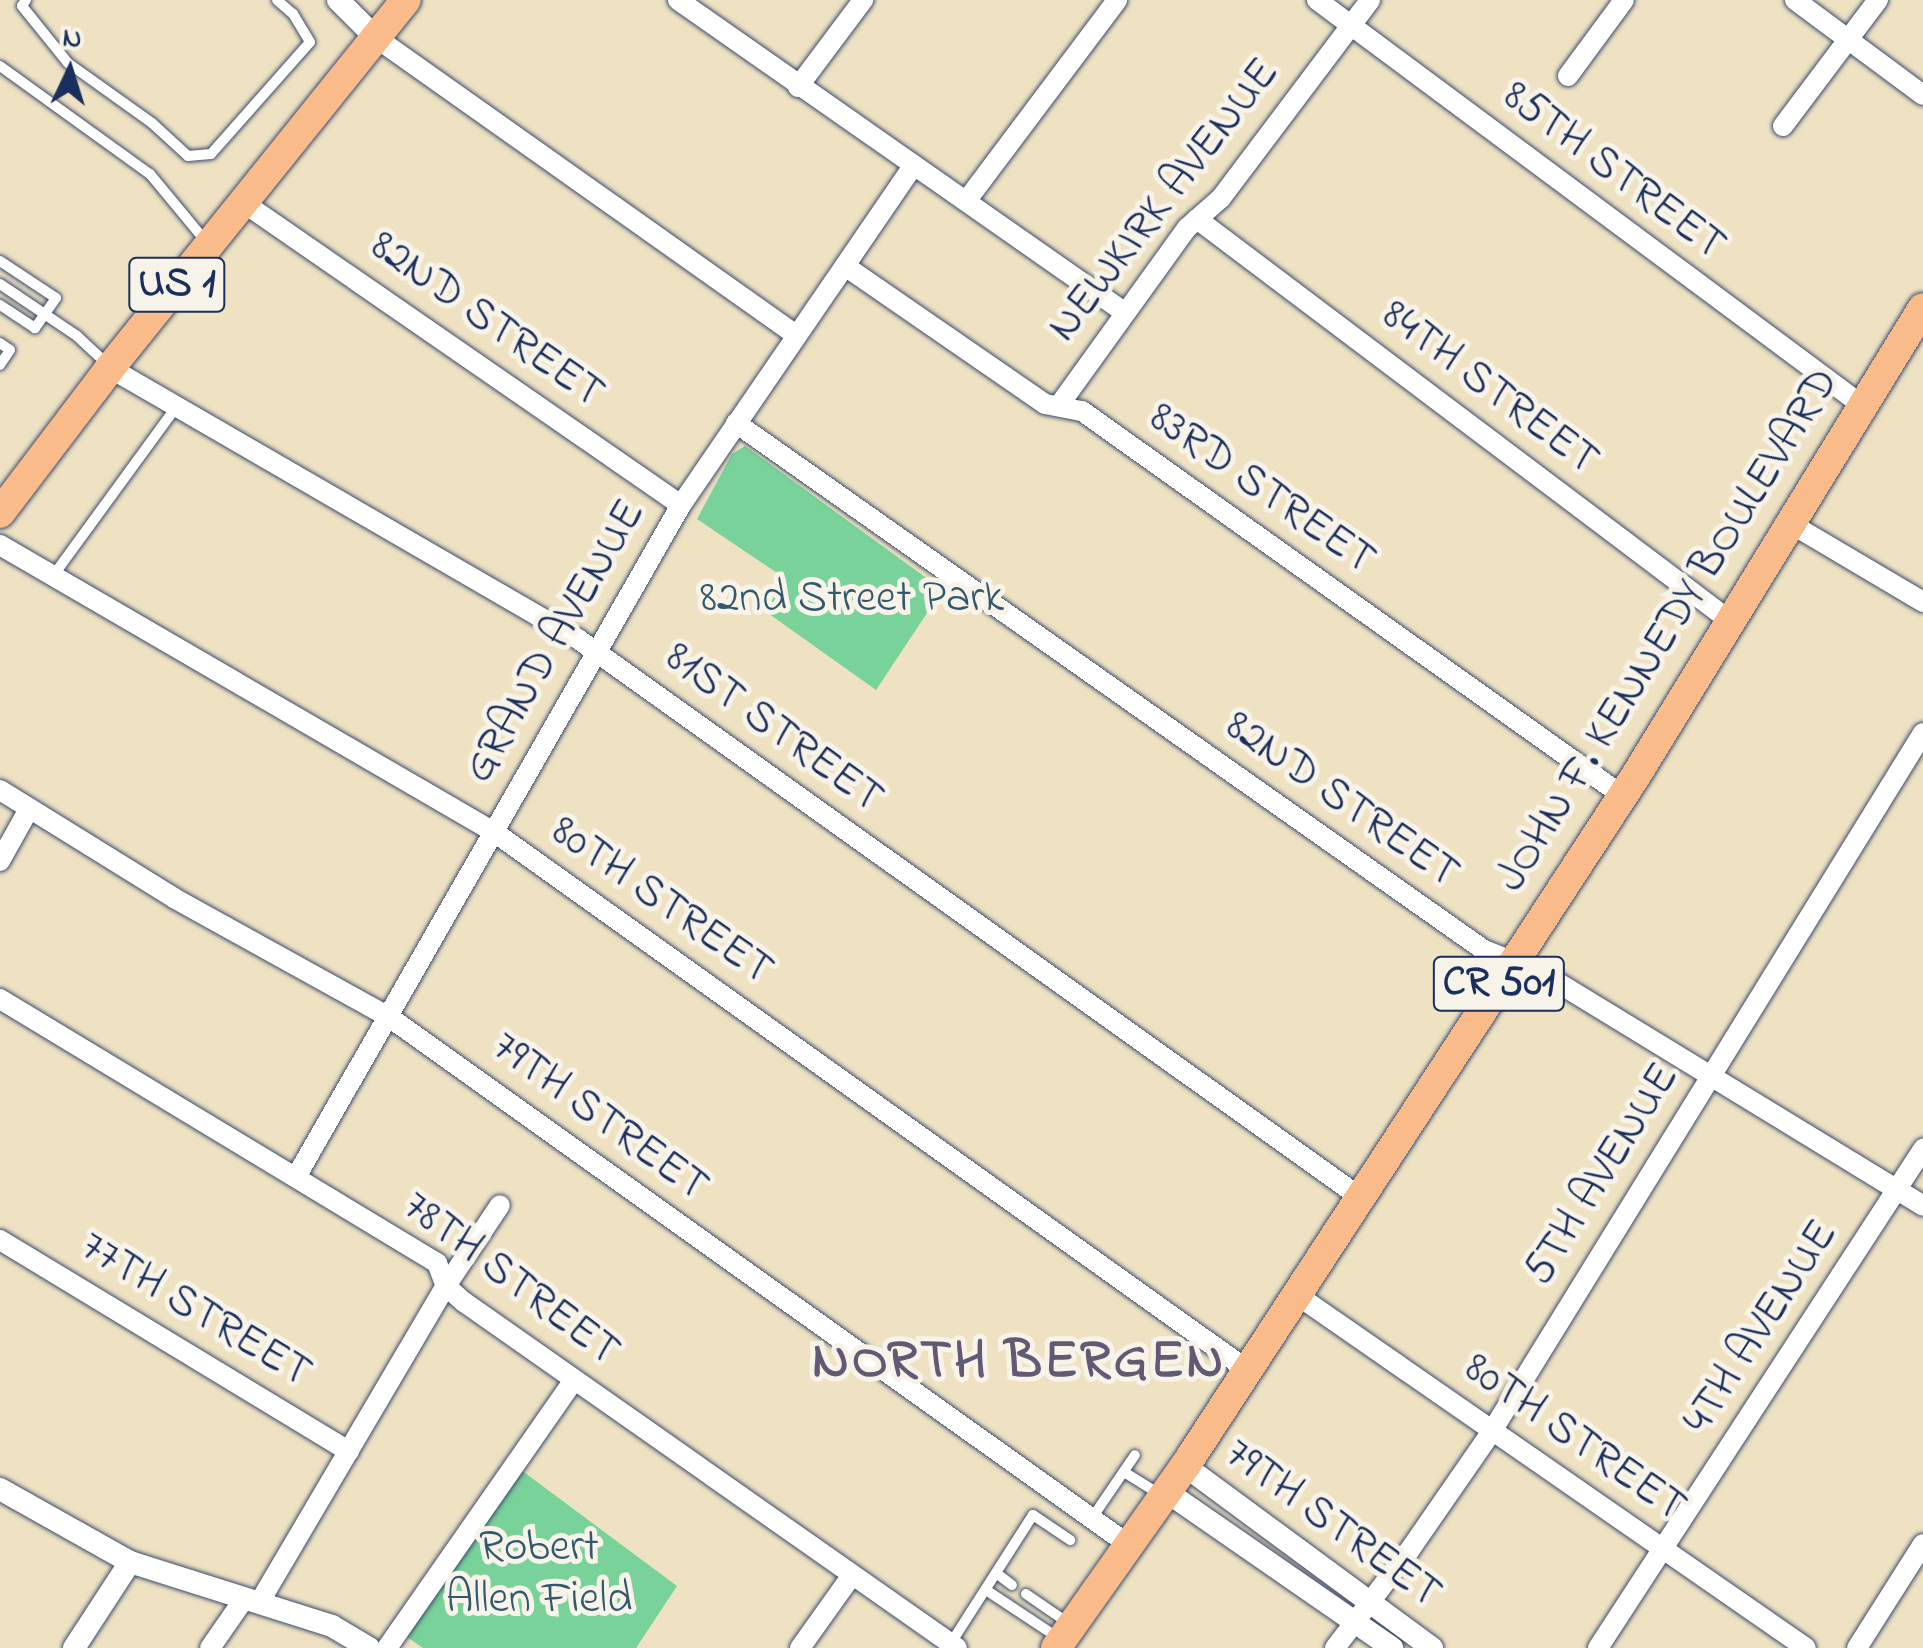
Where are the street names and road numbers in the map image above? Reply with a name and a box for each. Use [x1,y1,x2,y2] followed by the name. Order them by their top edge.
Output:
[1037,48,1293,354] street label: NEWKIRK AVENUE
[1491,70,1735,274] street label: 85TH STREET
[358,220,614,422] street label: 82ND STREET
[127,248,227,322] road number: US 1
[1370,290,1608,488] street label: 84TH STREET
[1485,359,1853,903] street label: JOHN F. KENNEDY BOULEVARD
[1137,392,1385,588] street label: 83RD STREET
[453,491,659,793] street label: GRAND AVENUE
[653,632,893,826] street label: 81ST STREET
[1213,700,1469,902] street label: 82ND STREET
[539,805,783,999] street label: 80TH STREET
[1432,947,1566,1021] road number: CR 501
[480,1021,718,1215] street label: 79TH STREET
[1514,1054,1692,1296] street label: 5TH AVENUE
[391,1181,629,1379] street label: 78TH STREET
[1673,1211,1851,1445] street label: 4TH AVENUE
[70,1221,320,1401] street label: 77TH STREET
[1452,1342,1696,1536] street label: 80TH STREET
[1213,1428,1451,1622] street label: 79TH STREET

